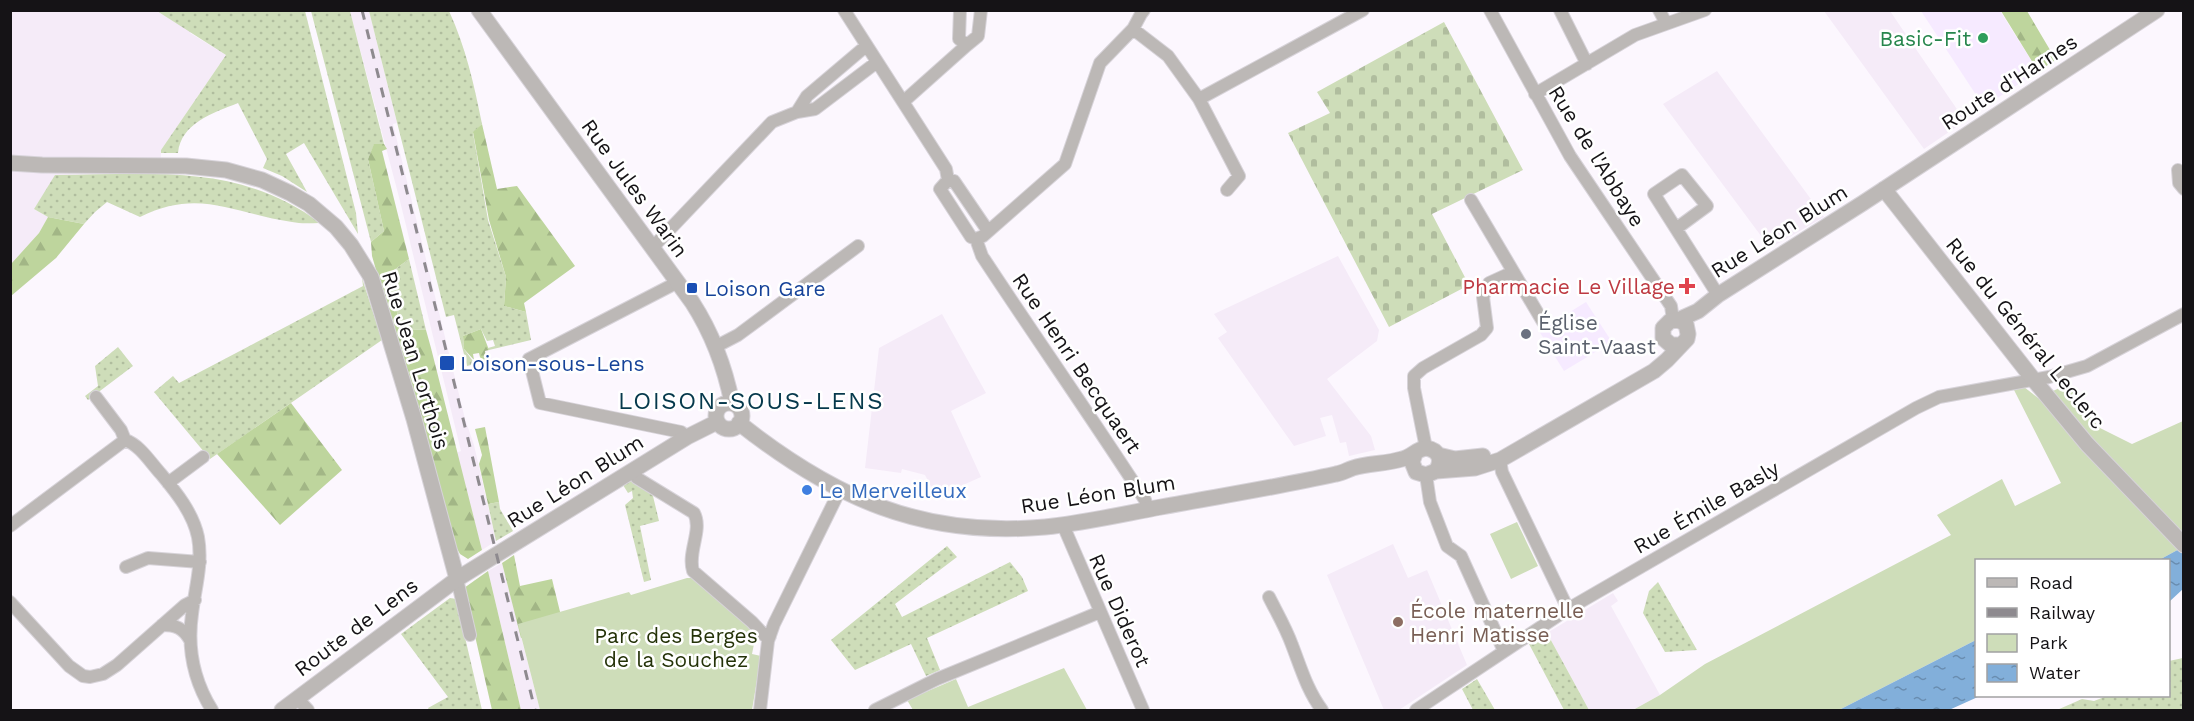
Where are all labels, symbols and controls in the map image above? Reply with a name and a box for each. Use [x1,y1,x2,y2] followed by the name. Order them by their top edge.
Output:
[1879,26,1971,51] place label: Basic-Fit
[1936,29,2082,135] street label: Route d'Harnes
[1976,31,1990,45] marker: Basic-Fit
[1544,81,1650,231] street label: Rue de l'Abbaye
[576,114,694,262] street label: Rue Jules Warin
[1706,179,1852,283] street label: Rue Léon Blum
[1941,232,2111,434] street label: Rue du Général Leclerc
[377,268,455,452] street label: Rue Jean Lorthois
[1007,268,1147,458] street label: Rue Henri Becquaert
[1462,274,1675,299] place label: Pharmacie Le Village
[704,276,826,301] place label: Loison Gare
[1680,279,1694,293] marker: Pharmacie Le Village
[685,281,699,295] marker: Loison Gare
[1538,310,1656,359] place label: Église Saint-Vaast
[1519,327,1533,341] marker: Église Saint-Vaast
[460,351,645,376] place label: Loison-sous-Lens
[438,354,456,372] marker: Loison-sous-Lens
[618,387,884,415] district label: LOISON-SOUS-LENS
[502,429,648,533] street label: Rue Léon Blum
[1629,455,1783,559] street label: Rue Émile Basly
[1019,469,1177,519] street label: Rue Léon Blum
[819,478,967,503] place label: Le Merveilleux
[800,483,814,497] marker: Le Merveilleux
[1084,549,1156,671] street label: Rue Diderot
[1975,559,2170,697] legend
[289,572,423,682] street label: Route de Lens
[2029,572,2073,593] text: Road
[1410,598,1584,647] place label: École maternelle Henri Matisse
[2029,602,2096,623] text: Railway
[1391,615,1405,629] marker: École maternelle Henri Matisse
[594,623,758,672] park label: Parc des Berges de la Souchez
[2029,632,2068,653] text: Park
[2029,662,2081,683] text: Water

